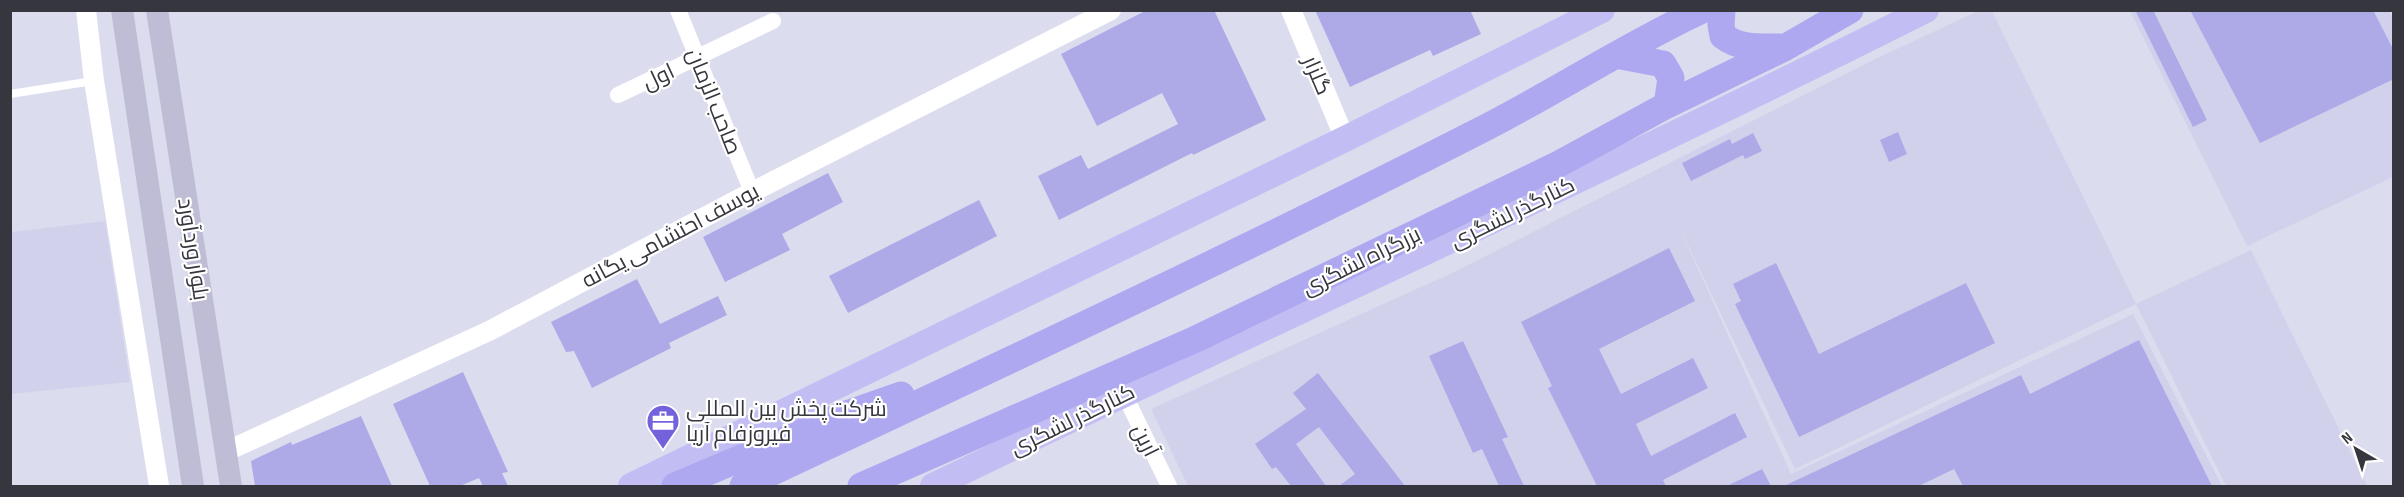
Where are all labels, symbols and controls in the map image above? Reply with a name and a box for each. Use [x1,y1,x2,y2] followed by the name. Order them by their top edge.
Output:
[680,45,747,159] street label: صاحب الزمان
[1296,50,1337,99] street label: گلزار
[638,58,679,96] street label: اول
[1446,172,1579,255] street label: کنارگذر لشگری
[577,178,764,295] street label: یوسف احتشامی یگانه
[171,196,214,302] street label: بلوار وردآورد
[1298,221,1425,302] street label: بزرگراه لشگری
[1006,379,1139,462] street label: کنارگذر لشگری
[686,396,887,449] place label: شرکت پخش بین المللی فیروزفام آریا
[645,403,681,450] office icon: شرکت پخش بین المللی فیروزفام آریا
[2326,419,2386,479] north arrow
[1125,420,1164,461] street label: آرین
[2338,428,2357,449] text: N

